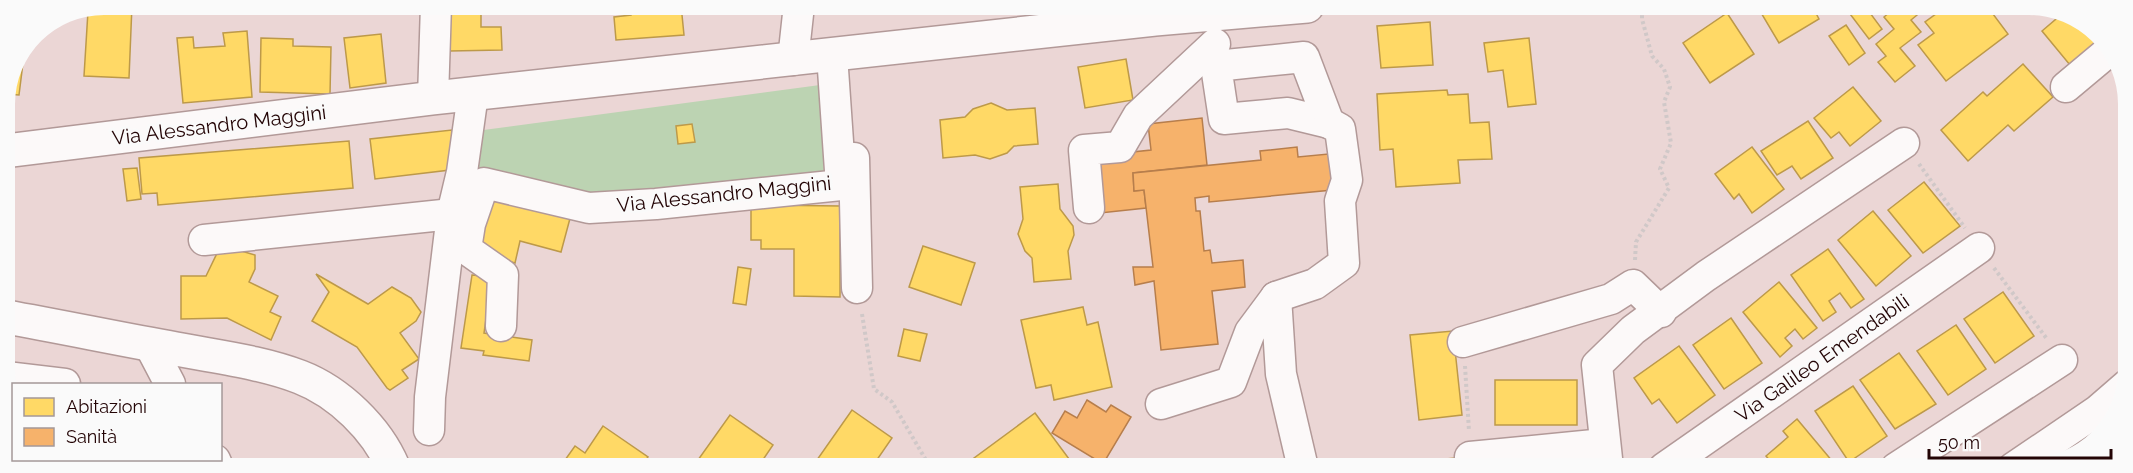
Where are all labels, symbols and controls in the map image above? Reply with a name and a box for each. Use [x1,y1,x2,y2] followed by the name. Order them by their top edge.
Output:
[111,100,327,150] street label: Via Alessandro Maggini
[616,171,832,217] street label: Via Alessandro Maggini
[1730,289,1914,427] street label: Via Galileo Emendabili
[12,383,222,461] legend
[66,396,147,417] text: Abitazioni
[1929,422,2110,460] scale bar
[66,426,117,447] text: Sanità
[1938,432,1980,453] text: 50 m

